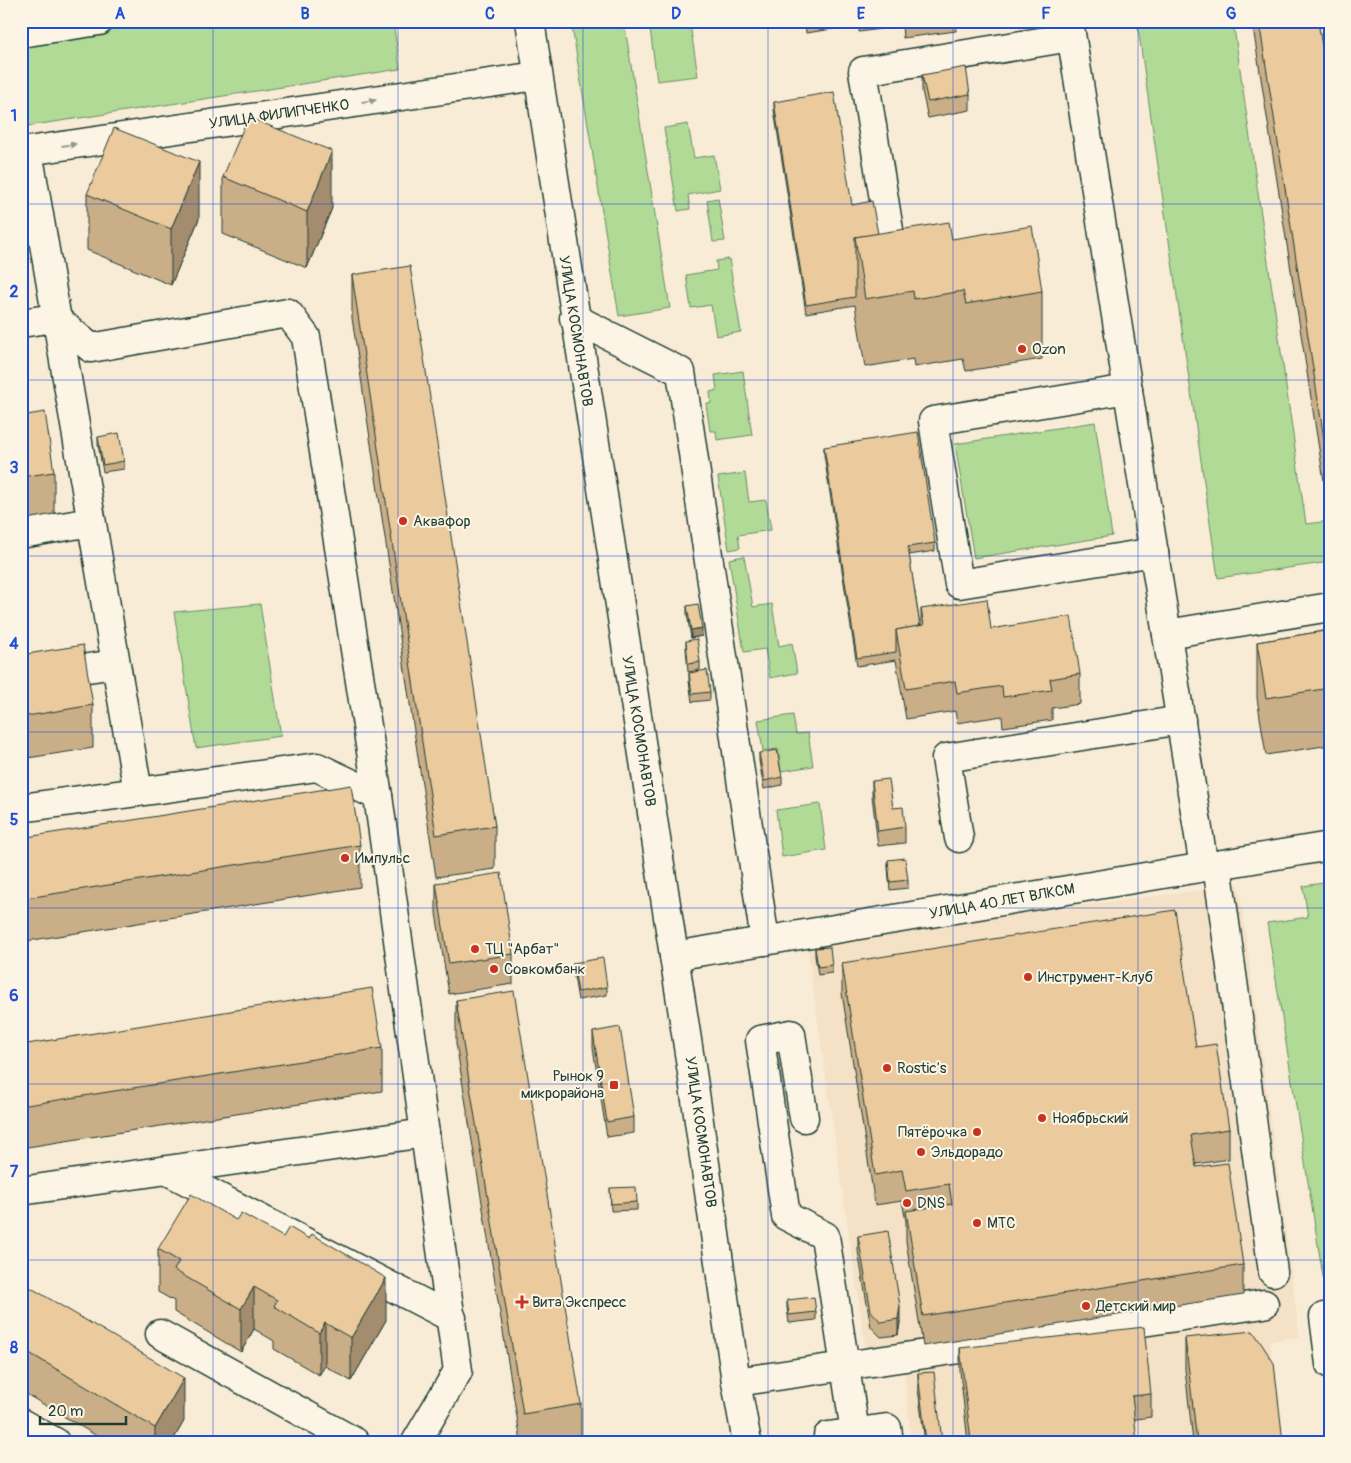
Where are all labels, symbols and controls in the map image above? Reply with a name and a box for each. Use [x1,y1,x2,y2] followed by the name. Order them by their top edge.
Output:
[115,4,126,24] text: A
[300,4,310,24] text: B
[485,4,495,24] text: C
[671,4,681,24] text: D
[857,4,866,24] text: E
[1041,4,1051,24] text: F
[1226,4,1237,24] text: G
[208,95,350,134] street label: УЛИЦА ФИЛИПЧЕНКО
[361,97,377,105] one-way arrow
[11,106,17,126] text: 1
[62,141,78,149] one-way arrow
[554,254,597,408] street label: УЛИЦА КОСМОНАВТОВ
[10,282,19,302] text: 2
[1032,340,1066,359] place label: Ozon
[1016,343,1028,355] marker: Ozon
[10,458,19,478] text: 3
[413,512,471,531] place label: Аквафор
[397,515,409,527] marker: Аквафор
[9,634,19,654] text: 4
[617,654,660,808] street label: УЛИЦА КОСМОНАВТОВ
[10,810,19,830] text: 5
[355,849,411,868] place label: Импульс
[339,852,351,864] marker: Импульс
[928,879,1077,924] street label: УЛИЦА 40 ЛЕТ ВЛКСМ
[485,940,559,959] place label: ТЦ "Арбат"
[469,943,481,955] marker: ТЦ "Арбат"
[504,960,585,979] place label: Совкомбанк
[488,963,500,975] marker: Совкомбанк
[1038,968,1153,987] place label: Инструмент-Клуб
[1022,971,1034,983] marker: Инструмент-Клуб
[9,986,19,1006] text: 6
[680,1055,721,1209] street label: УЛИЦА КОСМОНАВТОВ
[897,1059,947,1078] place label: Rostic's
[881,1062,893,1074] marker: Rostic's
[521,1067,604,1103] place label: Рынок 9 микрорайона
[608,1079,620,1091] marker: Рынок 9 микрорайона
[1052,1109,1128,1128] place label: Ноябрьский
[1036,1112,1048,1124] marker: Ноябрьский
[898,1123,967,1142] place label: Пятёрочка
[971,1126,983,1138] marker: Пятёрочка
[931,1143,1003,1162] place label: Эльдорадо
[915,1146,927,1158] marker: Эльдорадо
[10,1162,19,1182] text: 7
[917,1194,945,1213] place label: DNS
[901,1197,913,1209] marker: DNS
[987,1214,1015,1233] place label: МТС
[971,1217,983,1229] marker: МТС
[532,1293,627,1312] place label: Вита Экспресс
[516,1296,528,1308] marker: Вита Экспресс
[1095,1297,1176,1316] place label: Детский мир
[1080,1300,1092,1312] marker: Детский мир
[10,1338,18,1358] text: 8
[40,1393,126,1425] scale bar
[48,1402,83,1421] text: 20 m

